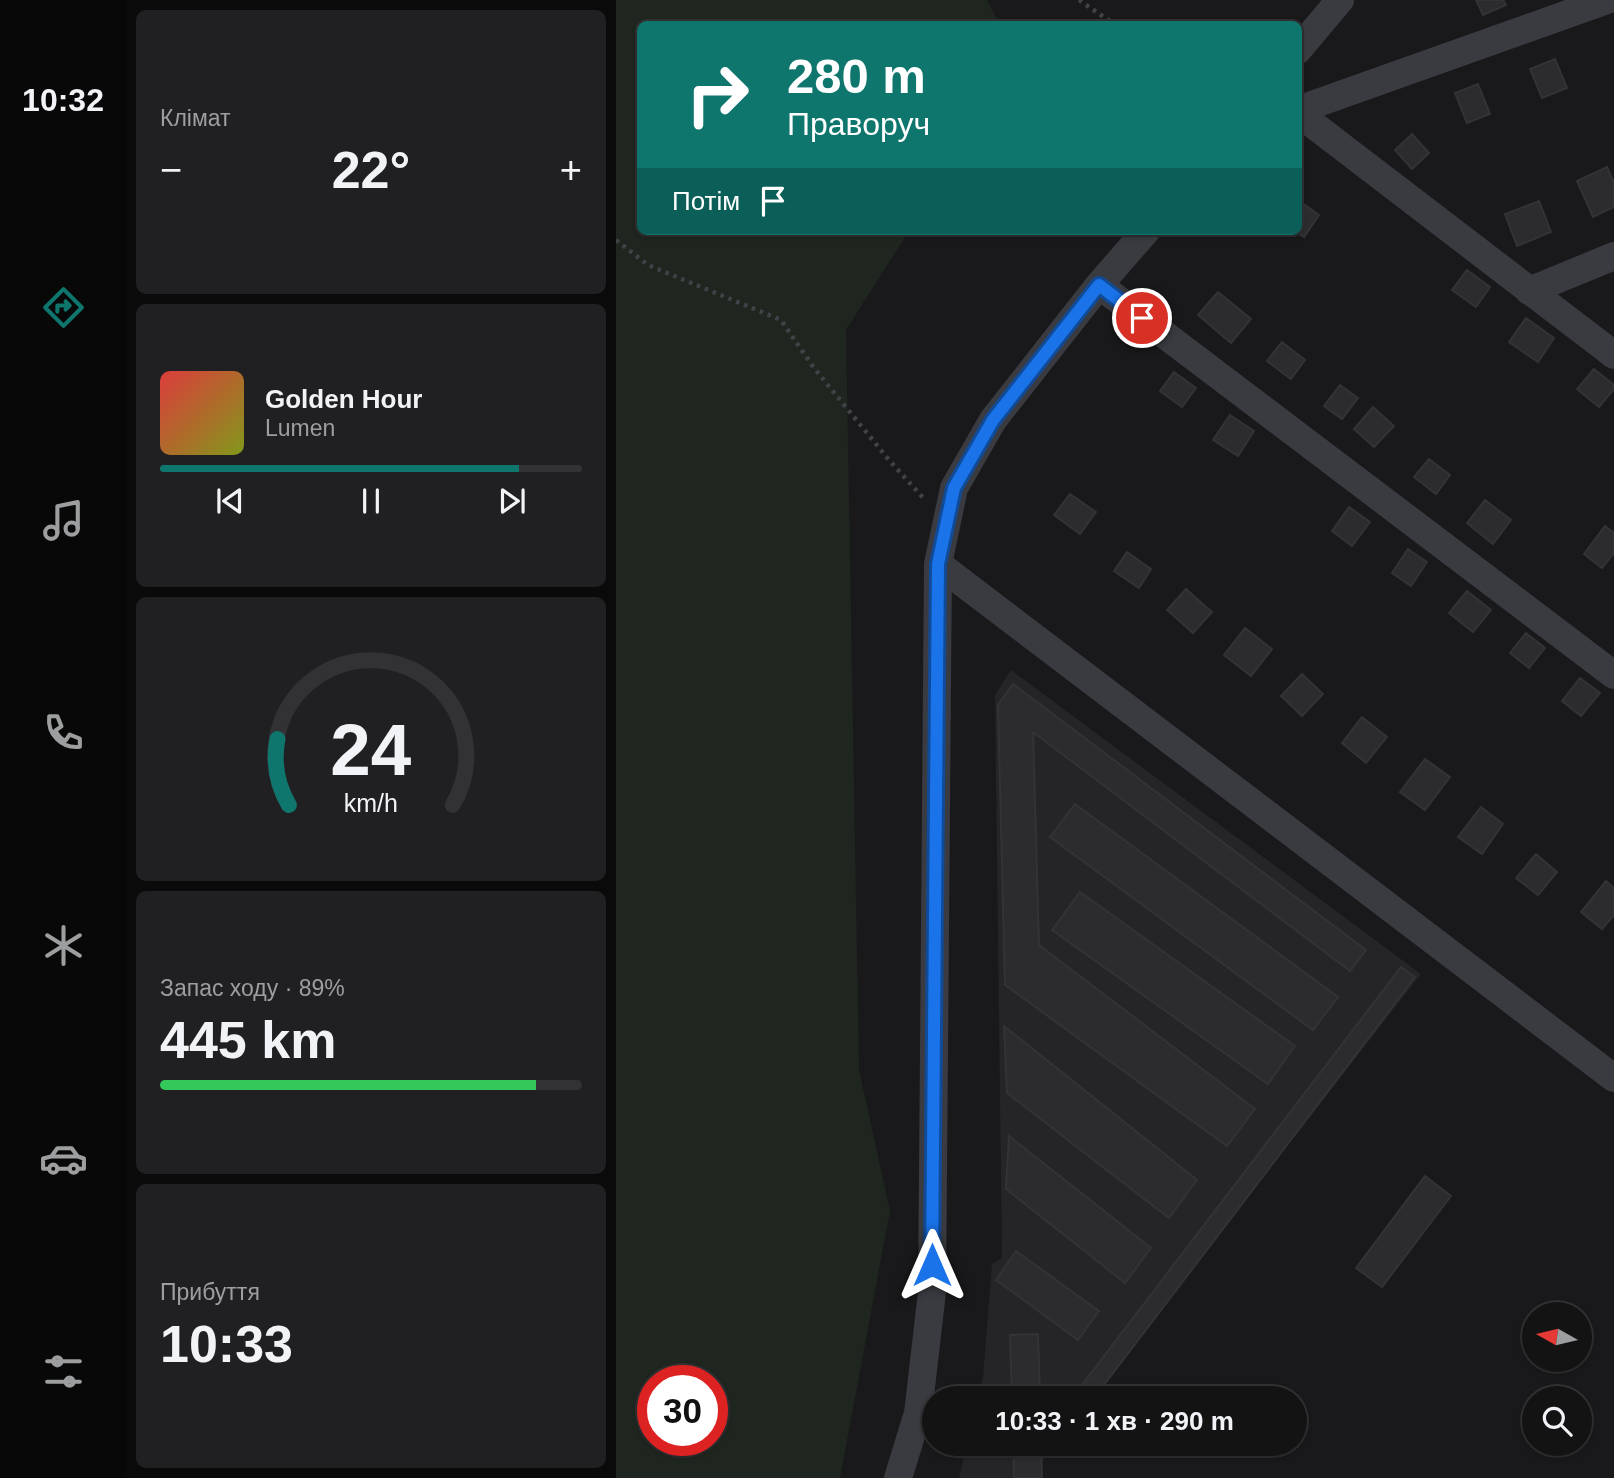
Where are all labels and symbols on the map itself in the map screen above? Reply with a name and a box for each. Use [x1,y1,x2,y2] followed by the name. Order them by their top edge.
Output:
[1112,288,1172,348] pin
[895,1228,969,1302] position arrow
[1522,1302,1592,1372] north arrow
[637,1365,728,1456] speed limit sign: 30

